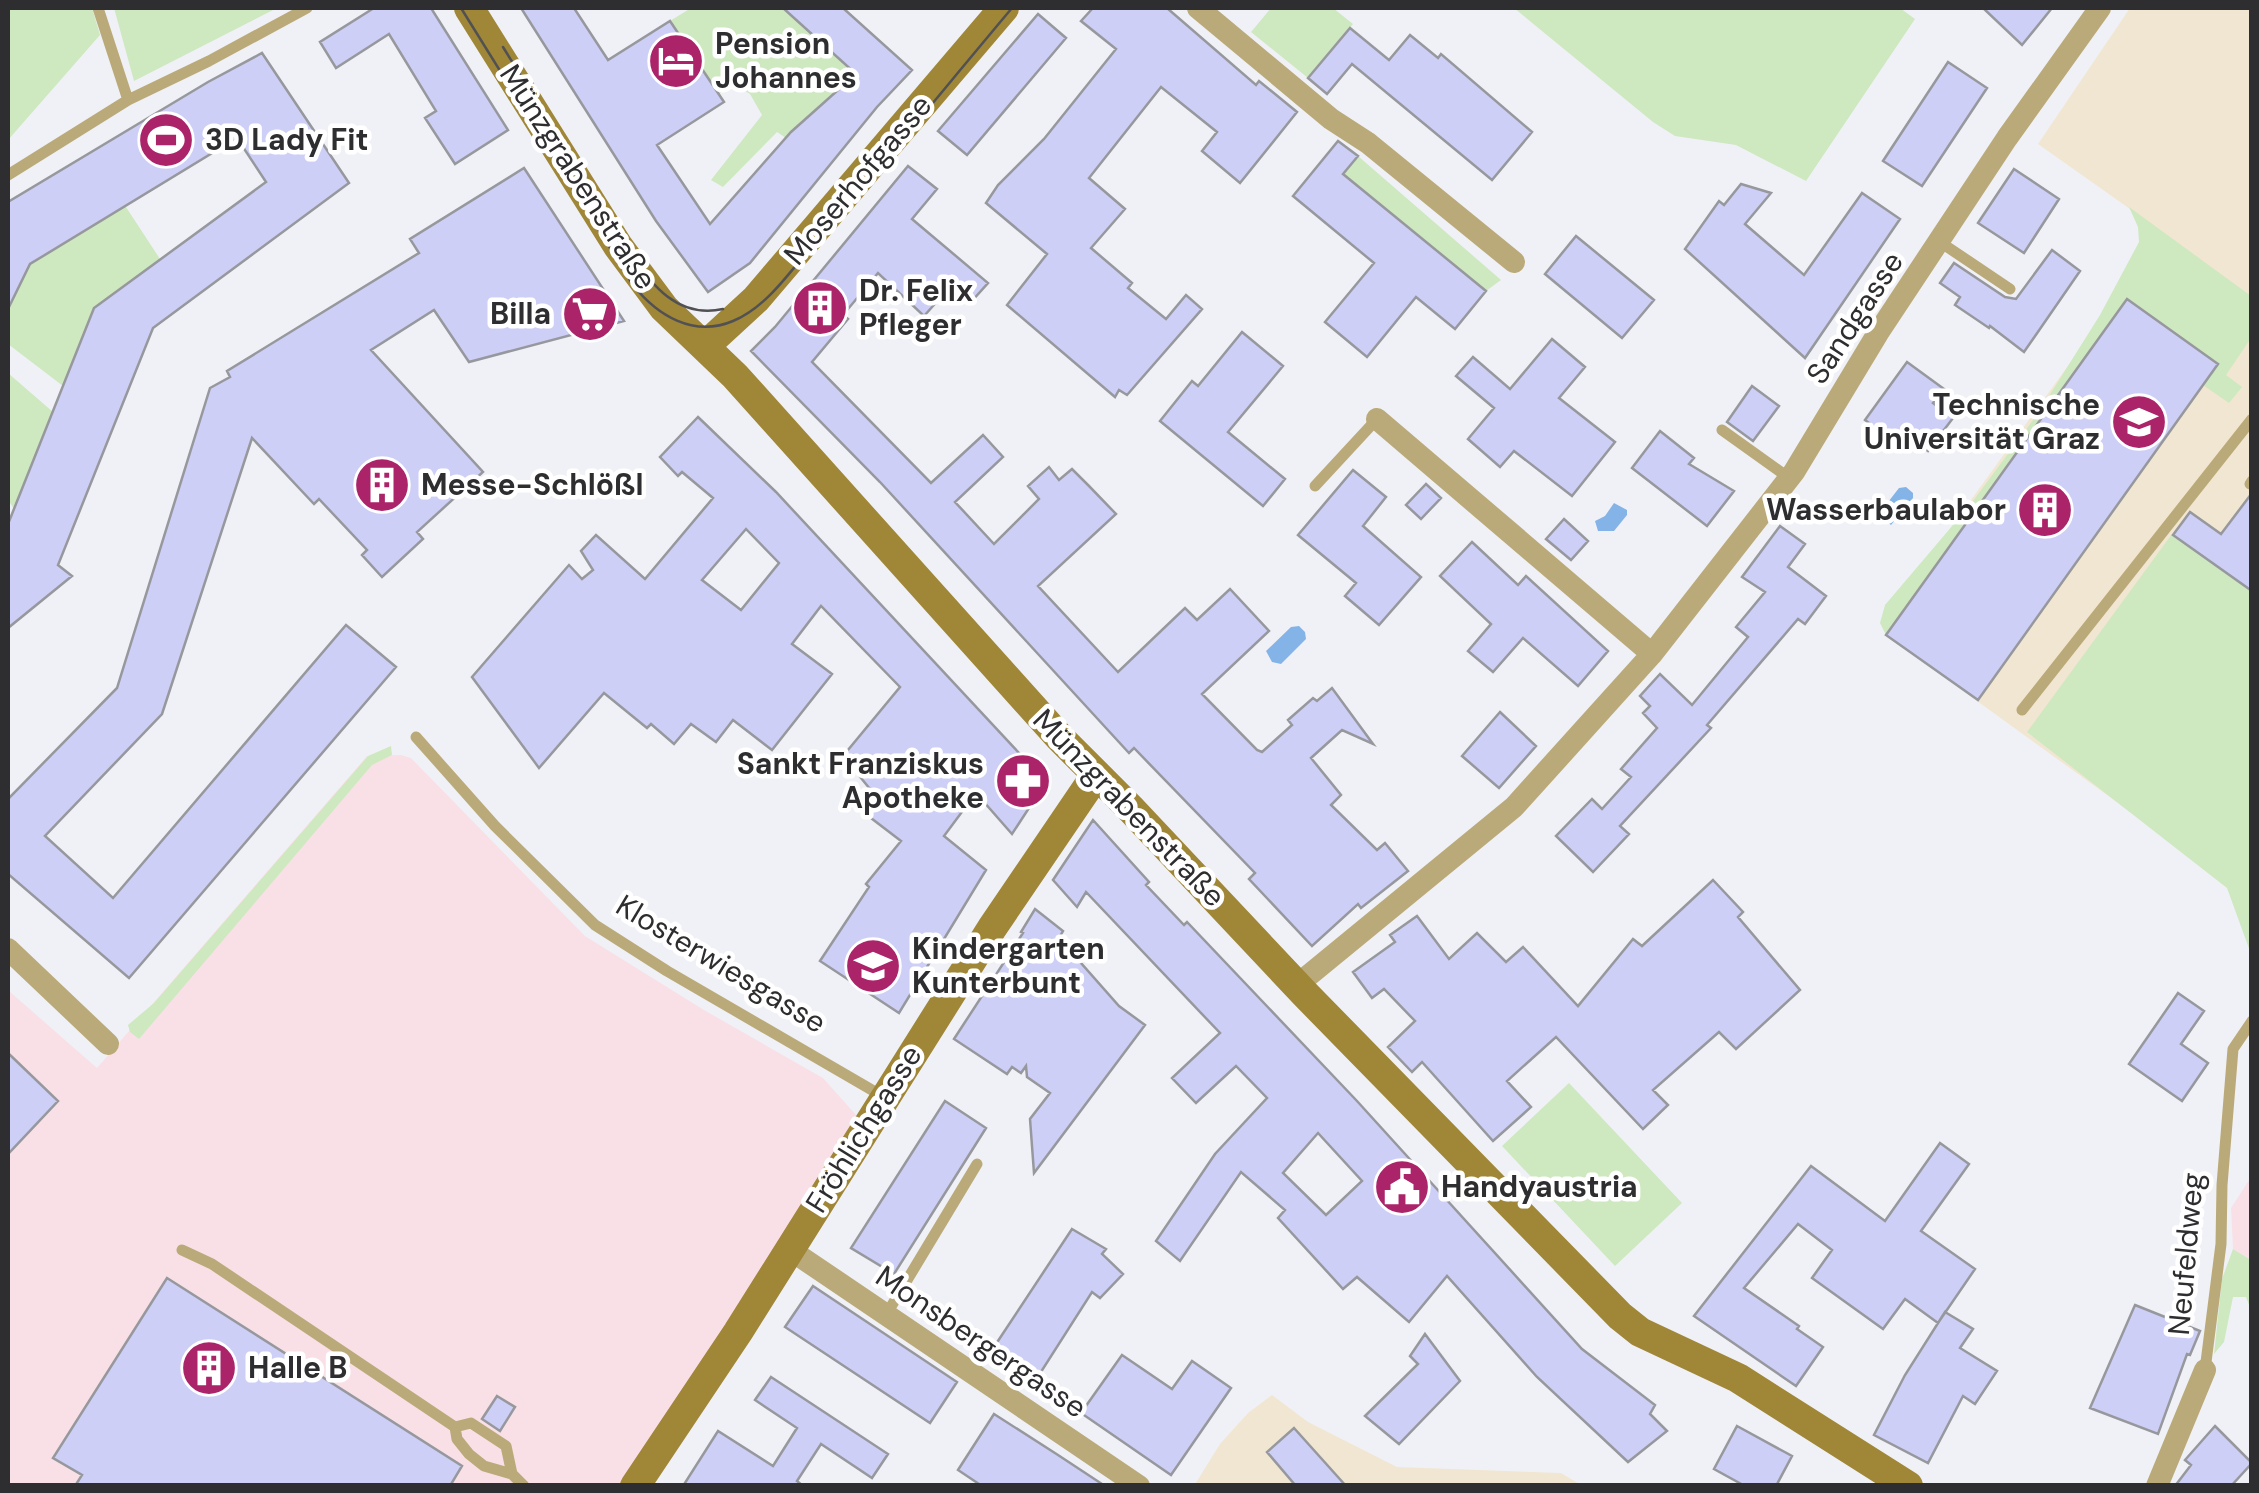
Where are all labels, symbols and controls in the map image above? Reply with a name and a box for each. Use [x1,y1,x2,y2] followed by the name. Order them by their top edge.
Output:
[715,24,857,97] place label: Pension Johannes
[646,31,706,91] hotel icon: Pension Johannes
[491,57,666,297] street label: Münzgrabenstraße
[775,87,940,273] street label: Moserhofgasse
[136,110,196,170] sports icon: 3D Lady Fit
[205,120,368,159] place label: 3D Lady Fit
[1797,244,1912,391] street label: Sandgasse
[859,271,973,344] place label: Dr. Felix Pfleger
[790,278,850,338] building icon: Dr. Felix Pfleger
[560,284,620,344] supermarket icon: Billa
[490,294,551,333] place label: Billa
[1864,385,2100,458] place label: Technische Universität Graz
[2109,392,2169,452] school or university icon: Technische Universität Graz
[352,455,412,515] building icon: Messe-Schlößl
[421,465,643,504] place label: Messe-Schlößl
[2015,480,2075,540] building icon: Wasserbaulabor
[1766,490,2006,529] place label: Wasserbaulabor
[1025,700,1234,915] street label: Münzgrabenstraße
[737,744,984,817] place label: Sankt Franziskus Apotheke
[993,751,1053,811] pharmacy icon: Sankt Franziskus Apotheke
[609,885,833,1042] street label: Klosterwiesgasse
[912,929,1105,1002] place label: Kindergarten Kunterbunt
[843,936,903,996] school or university icon: Kindergarten Kunterbunt
[797,1038,930,1220] street label: Fröhlichgasse
[1372,1157,1432,1217] public building icon: Handyaustria
[1441,1167,1638,1206] place label: Handyaustria
[2159,1171,2212,1337] street label: Neufeldweg
[868,1257,1094,1427] street label: Monsbergergasse
[179,1338,239,1398] building icon: Halle B
[248,1348,347,1387] place label: Halle B

